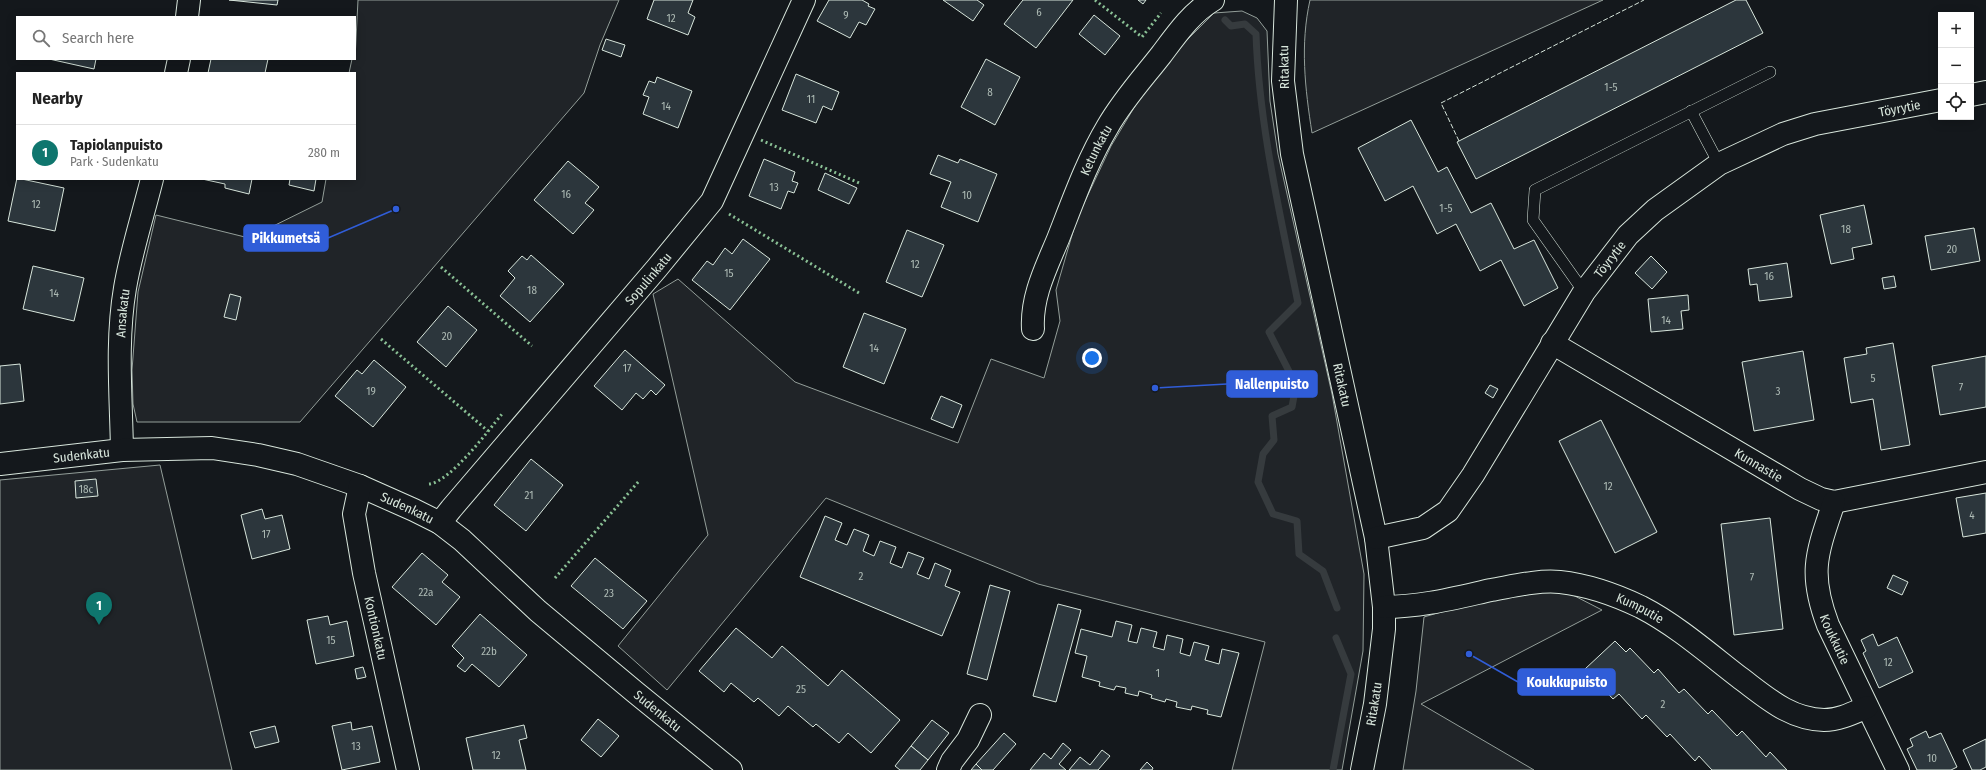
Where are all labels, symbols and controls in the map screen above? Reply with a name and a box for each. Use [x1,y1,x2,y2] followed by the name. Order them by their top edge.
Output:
[1036,6,1042,19] house number: 6
[843,9,849,22] house number: 9
[666,12,676,25] house number: 12
[1938,12,1974,120] map controls
[1938,12,1974,48] button: +
[16,16,356,60] search box
[30,27,52,49] icon: search
[62,29,134,47] text: Search here
[1276,45,1292,89] street label: Ritakatu
[1938,48,1974,84] button: −
[1604,81,1618,94] house number: 1-5
[1938,84,1974,120] button: locate
[987,86,993,99] house number: 8
[32,88,83,109] text: Nearby
[807,93,815,106] house number: 11
[1877,97,1922,119] street label: Töyrytie
[661,100,671,113] house number: 14
[1077,122,1115,177] street label: Ketunkatu
[70,136,163,154] text: Tapiolanpuisto
[42,145,48,160] text: 1
[308,145,340,160] text: 280 m
[70,154,159,169] text: Park · Sudenkatu
[769,181,779,194] house number: 13
[561,188,571,201] house number: 16
[962,189,972,202] house number: 10
[31,198,41,211] house number: 12
[1439,202,1453,215] house number: 1-5
[1841,223,1851,236] house number: 18
[244,225,328,251] callout: Pikkumetsä
[252,230,320,247] text: Pikkumetsä
[1591,238,1628,280] street label: Töyrytie
[1947,243,1958,256] house number: 20
[622,249,674,308] street label: Sopulinkatu
[910,258,920,271] house number: 12
[724,267,734,280] house number: 15
[1764,270,1774,283] house number: 16
[527,284,537,297] house number: 18
[49,287,59,300] house number: 14
[113,288,132,338] street label: Ansakatu
[1661,314,1671,327] house number: 14
[442,330,453,343] house number: 20
[869,342,879,355] house number: 14
[1082,348,1102,368] your location
[623,362,632,375] house number: 17
[1330,362,1355,408] street label: Ritakatu
[1227,371,1317,397] callout: Nallenpuisto
[1870,372,1876,385] house number: 5
[1235,376,1310,393] text: Nallenpuisto
[1959,381,1964,394] house number: 7
[366,385,376,398] house number: 19
[1776,385,1781,398] house number: 3
[52,444,111,465] street label: Sudenkatu
[1732,445,1786,485] street label: Kunnastie
[1603,480,1613,493] house number: 12
[79,483,94,496] house number: 18c
[378,489,436,526] street label: Sudenkatu
[525,489,533,502] house number: 21
[1969,509,1975,522] house number: 4
[262,528,271,541] house number: 17
[859,570,864,583] house number: 2
[1750,571,1755,584] house number: 7
[418,586,434,599] house number: 22a
[604,587,614,600] house number: 23
[1614,590,1667,626] street label: Kumputie
[86,592,112,625] pin: 1
[362,595,391,662] street label: Kontionkatu
[1817,612,1853,667] street label: Koukkutie
[326,634,336,647] house number: 15
[481,645,497,658] house number: 22b
[1883,656,1893,669] house number: 12
[1156,667,1160,680] house number: 1
[1518,669,1615,695] callout: Koukkupuisto
[1527,674,1608,691] text: Koukkupuisto
[1363,681,1385,727] street label: Ritakatu
[796,683,806,696] house number: 25
[631,687,685,734] street label: Sudenkatu
[1661,698,1666,711] house number: 2
[351,740,361,753] house number: 13
[491,749,501,762] house number: 12
[1927,752,1937,765] house number: 10

